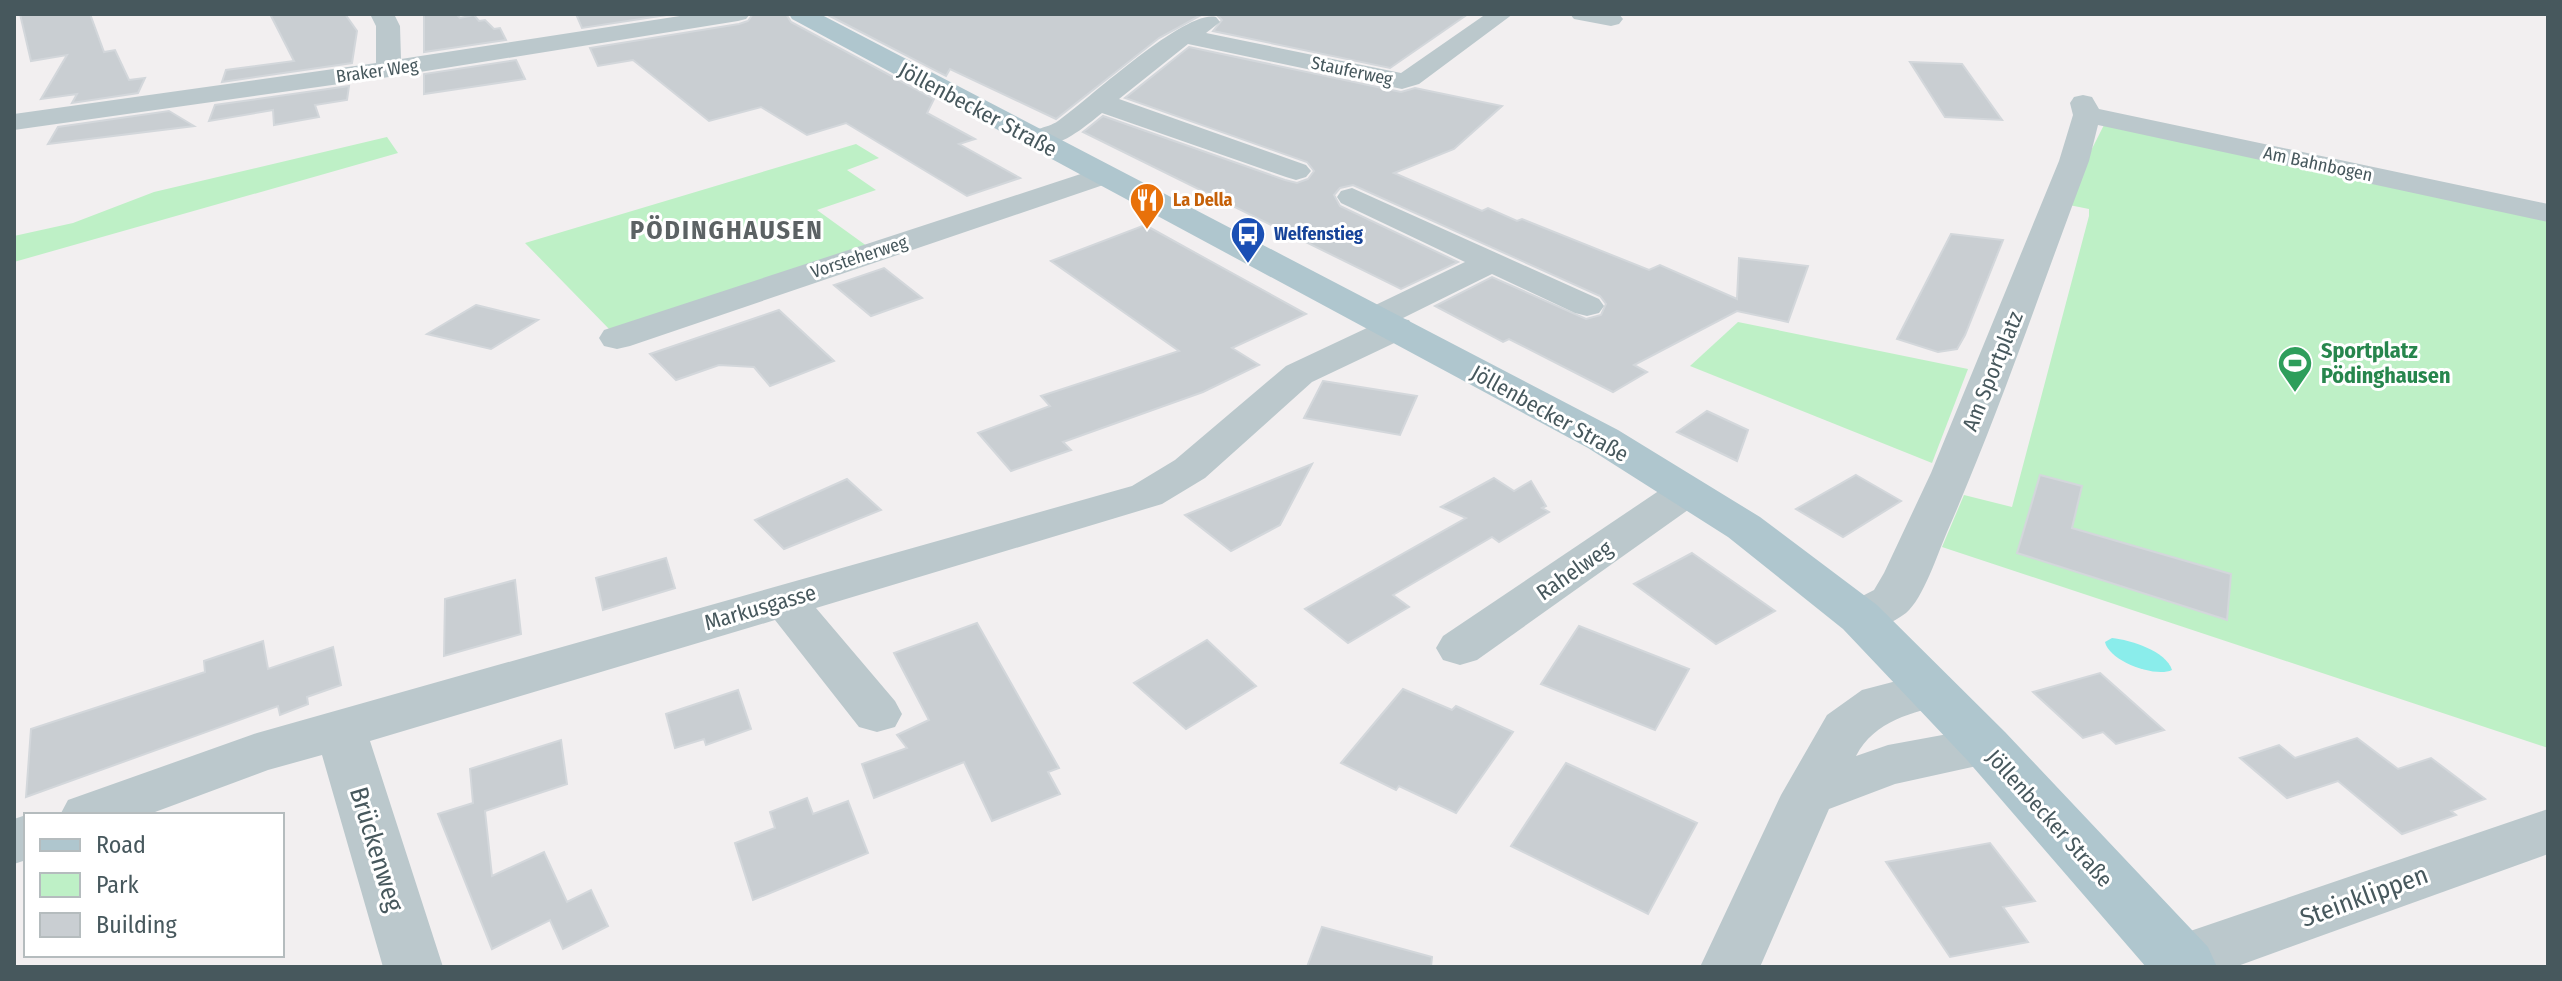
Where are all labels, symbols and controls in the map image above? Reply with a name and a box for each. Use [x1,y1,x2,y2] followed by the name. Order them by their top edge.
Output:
[1309,52,1395,90] street label: Stauferweg
[335,54,420,88] street label: Braker Weg
[894,56,1062,163] street label: Jöllenbecker Straße
[2262,142,2374,186] street label: Am Bahnbogen
[1128,181,1166,231] restaurant icon: La Della
[1173,189,1233,211] place label: La Della
[630,215,824,246] district label: PÖDINGHAUSEN
[1229,215,1267,265] bus stop icon: Welfenstieg
[1274,223,1363,245] place label: Welfenstieg
[808,231,911,283] street label: Vorsteherweg
[1956,307,2029,435] street label: Am Sportplatz
[2321,337,2450,389] place label: Sportplatz Pödinghausen
[2276,344,2314,394] sports icon: Sportplatz Pödinghausen
[1466,359,1633,468] street label: Jöllenbecker Straße
[1531,534,1618,606] street label: Rahelweg
[701,579,819,636] street label: Markusgasse
[1981,744,2118,893] street label: Jöllenbecker Straße
[343,783,410,916] street label: Brückenweg
[24,813,284,957] legend
[96,831,146,859] text: Road
[2296,859,2432,934] street label: Steinklippen
[96,871,139,899] text: Park
[96,911,178,939] text: Building

